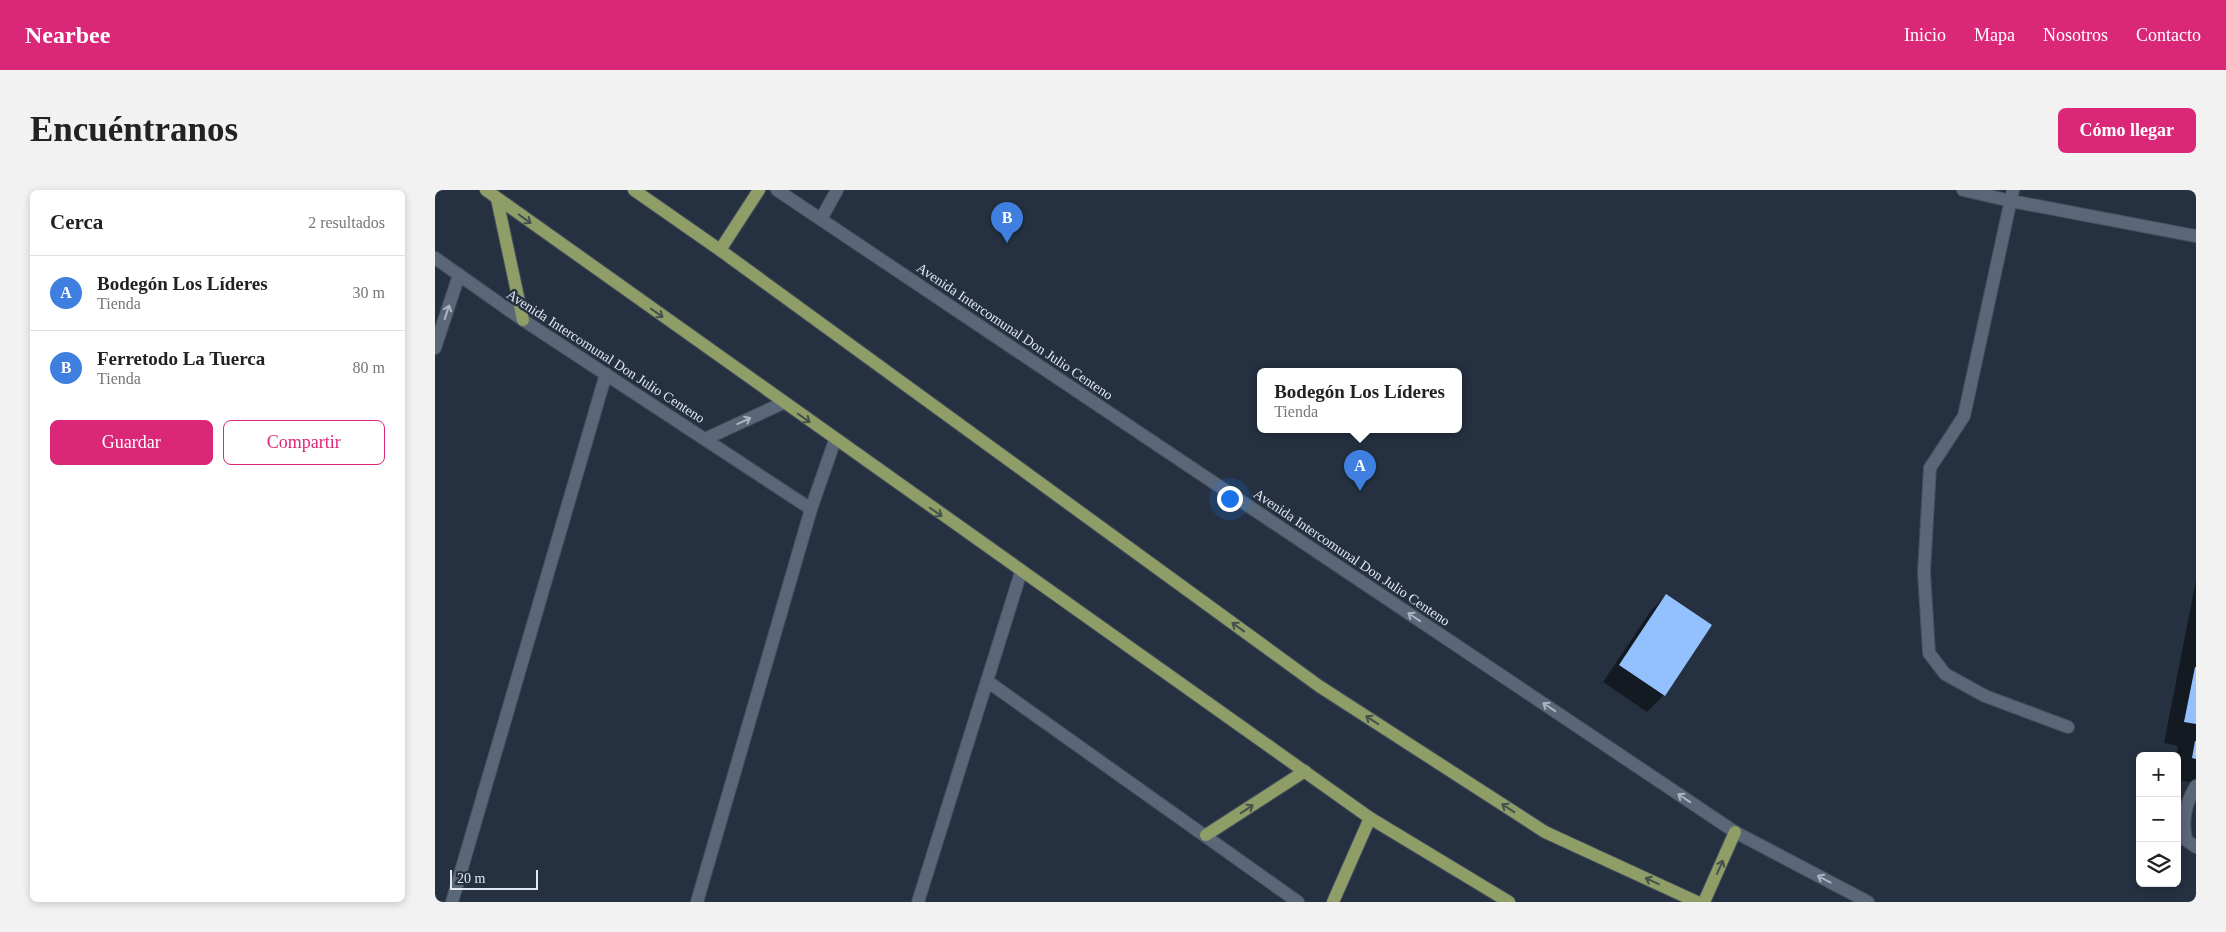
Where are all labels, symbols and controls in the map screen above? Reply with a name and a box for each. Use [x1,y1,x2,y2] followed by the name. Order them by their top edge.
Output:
[25,22,110,48] text: Nearbee
[1904,25,1946,45] text: Inicio
[1974,25,2015,45] text: Mapa
[2043,25,2108,45] text: Nosotros
[2136,25,2201,45] text: Contacto
[2058,108,2196,153] button: Cómo llegar
[30,110,238,149] text: Encuéntranos
[991,202,1023,243] pin: B
[50,210,103,234] text: Cerca
[308,214,385,231] text: 2 resultados
[518,214,532,224] one-way arrow
[914,260,1116,403] street label: Avenida Intercomunal Don Julio Centeno
[97,273,268,294] text: Bodegón Los Líderes
[60,284,72,301] text: A
[353,284,385,301] text: 30 m
[504,287,708,426] street label: Avenida Intercomunal Don Julio Centeno
[97,295,141,312] text: Tienda
[443,304,452,320] one-way arrow
[650,308,664,318] one-way arrow
[97,348,265,369] text: Ferretodo La Tuerca
[61,359,71,376] text: B
[353,359,385,376] text: 80 m
[1257,368,1462,433] popup
[97,370,141,387] text: Tienda
[1274,381,1445,402] text: Bodegón Los Líderes
[1274,403,1318,420] text: Tienda
[797,413,811,423] one-way arrow
[736,416,751,425] one-way arrow
[50,420,213,465] button: Guardar
[223,420,385,465] button: Compartir
[1344,450,1376,491] pin: A
[1217,486,1243,512] your location
[1251,486,1453,629] street label: Avenida Intercomunal Don Julio Centeno
[929,507,943,517] one-way arrow
[1407,612,1421,622] one-way arrow
[1231,622,1245,632] one-way arrow
[1542,702,1556,713] one-way arrow
[1365,714,1379,724] one-way arrow
[2136,752,2181,887] map controls
[2136,752,2181,797] button: +
[1677,793,1691,803] one-way arrow
[2136,797,2181,842] button: −
[1501,802,1515,813] one-way arrow
[1239,803,1253,813] one-way arrow
[2136,842,2181,887] button: layers
[1715,860,1725,875] one-way arrow
[450,867,537,890] scale bar
[457,871,485,886] text: 20 m
[1817,874,1832,884] one-way arrow
[1645,876,1660,886] one-way arrow

